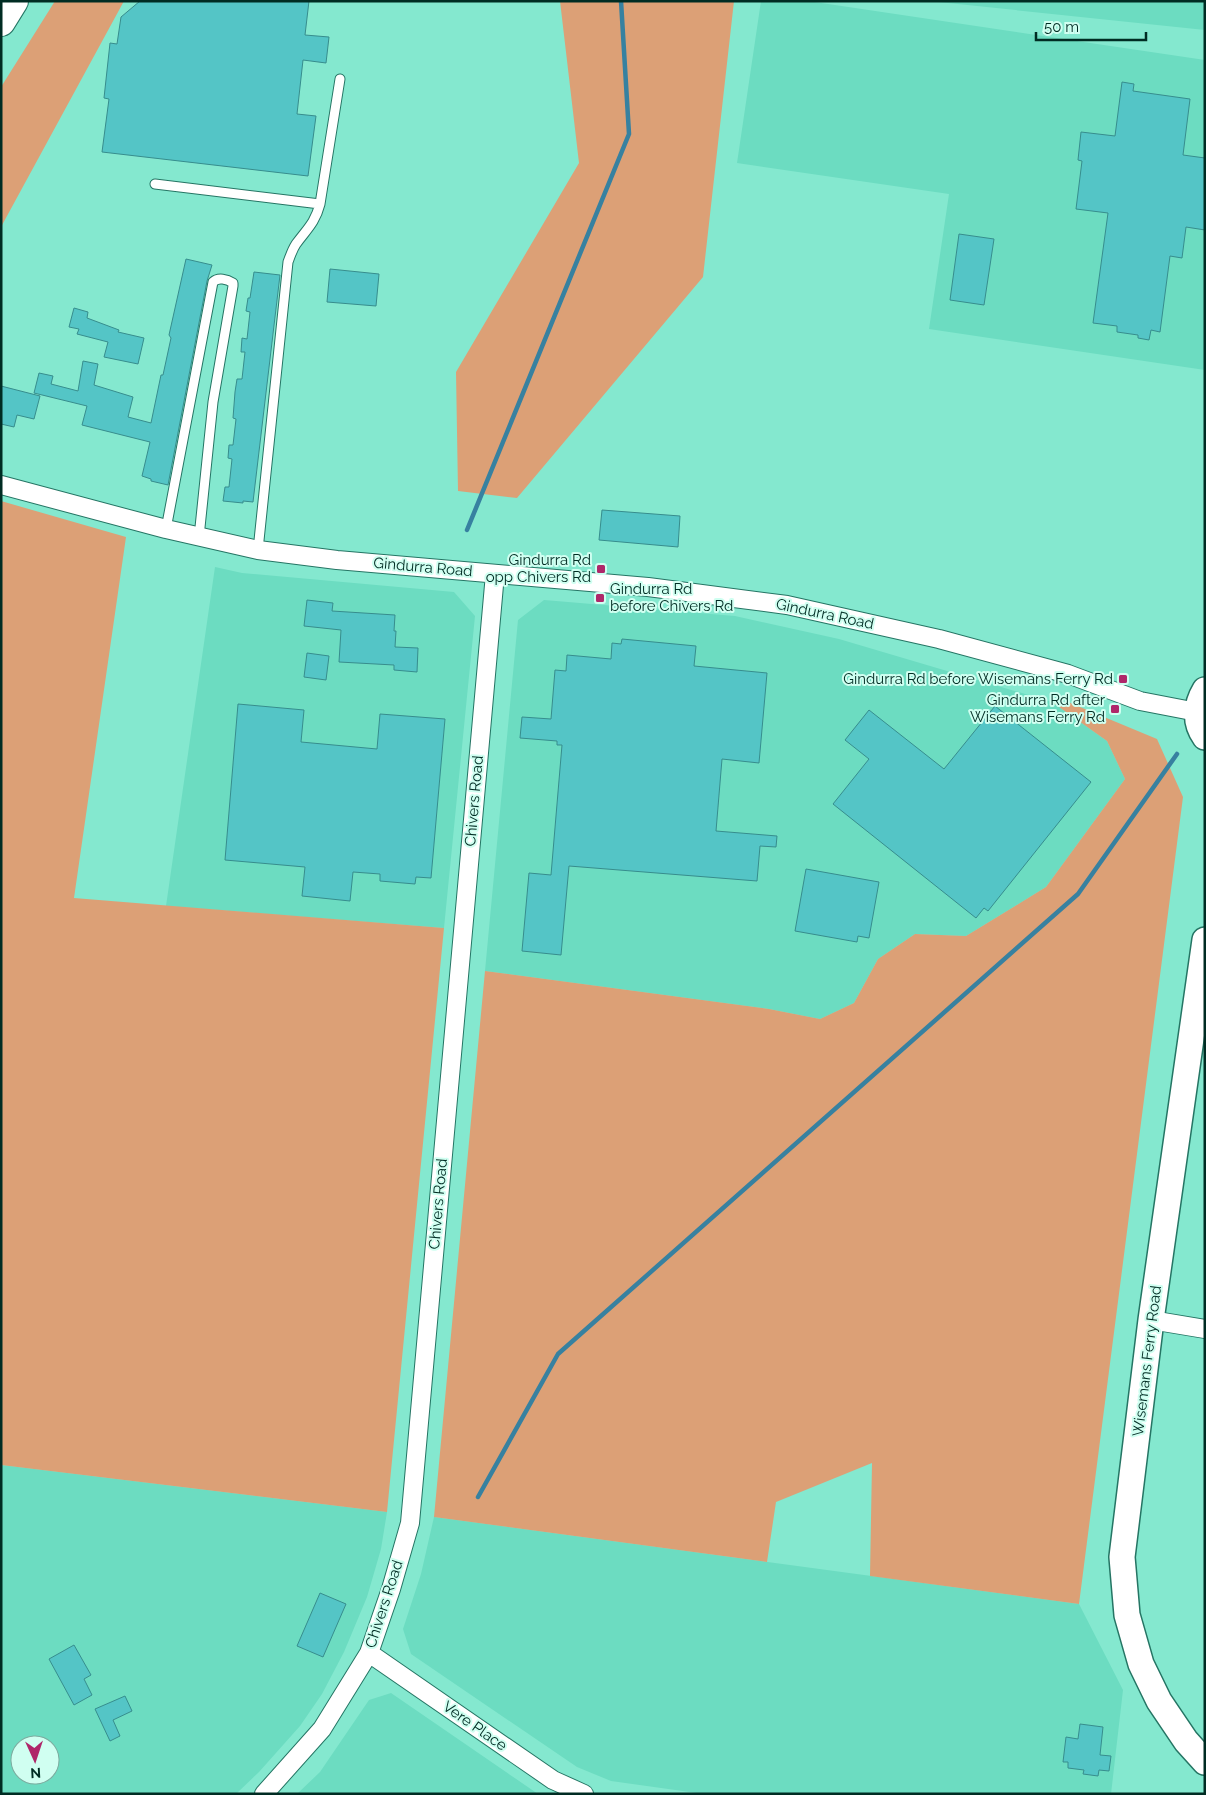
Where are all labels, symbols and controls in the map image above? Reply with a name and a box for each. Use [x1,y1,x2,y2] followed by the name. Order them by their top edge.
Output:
[1036,10,1146,42] scale bar
[1044,18,1079,36] text: 50 m
[486,551,591,586] place label: Gindurra Rd opp Chivers Rd
[373,554,473,580] street label: Gindurra Road
[595,563,607,575] marker: Gindurra Rd opp Chivers Rd
[610,580,733,615] place label: Gindurra Rd before Chivers Rd
[594,592,606,604] marker: Gindurra Rd before Chivers Rd
[774,595,876,633] street label: Gindurra Road
[843,670,1113,688] place label: Gindurra Rd before Wisemans Ferry Rd
[1117,673,1129,685] marker: Gindurra Rd before Wisemans Ferry Rd
[970,691,1106,726] place label: Gindurra Rd after Wisemans Ferry Rd
[1109,703,1121,715] marker: Gindurra Rd after Wisemans Ferry Rd
[461,755,487,847] street label: Chivers Road
[425,1158,451,1250] street label: Chivers Road
[1129,1284,1165,1438] street label: Wisemans Ferry Road
[361,1558,407,1650] street label: Chivers Road
[439,1697,511,1755] street label: Vere Place
[10,1735,60,1785] north arrow
[30,1765,41,1781] text: N

